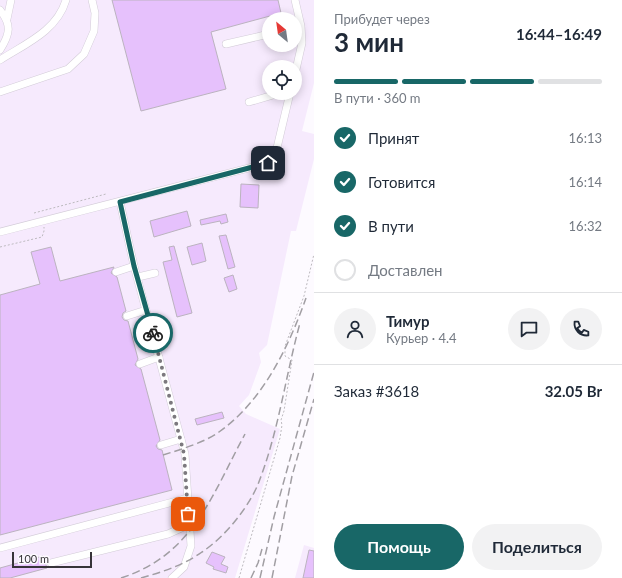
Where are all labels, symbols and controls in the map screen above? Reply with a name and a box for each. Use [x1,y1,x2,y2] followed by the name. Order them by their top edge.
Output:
[334,11,430,27] text: Прибудет через
[262,12,302,52] north arrow
[262,12,302,100] map controls
[516,25,602,43] text: 16:44–16:49
[334,26,404,58] text: 3 мин
[262,60,302,100] button: locate
[334,90,420,106] text: В пути · 360 m
[334,127,356,149] icon: check
[368,129,419,147] text: Принят
[569,130,602,146] text: 16:13
[251,146,285,180] pin
[257,152,279,174] icon: home
[334,171,356,193] icon: check
[368,173,435,191] text: Готовится
[569,174,602,190] text: 16:14
[334,215,356,237] icon: check
[368,217,414,235] text: В пути
[569,218,602,234] text: 16:32
[368,261,443,279] text: Доставлен
[334,308,376,350] button: person
[508,308,550,350] button: chat
[560,308,602,350] button: phone
[386,312,429,330] text: Тимур
[133,313,173,353] courier
[142,322,164,344] icon: bike
[386,330,457,346] text: Курьер · 4.4
[334,382,419,400] text: Заказ #3618
[545,382,602,400] text: 32.05 Br
[171,497,205,531] pin
[177,503,199,525] icon: bag
[334,524,464,570] button: Помощь
[472,524,602,570] button: Поделиться
[12,550,92,569] scale bar
[18,552,49,565] text: 100 m

